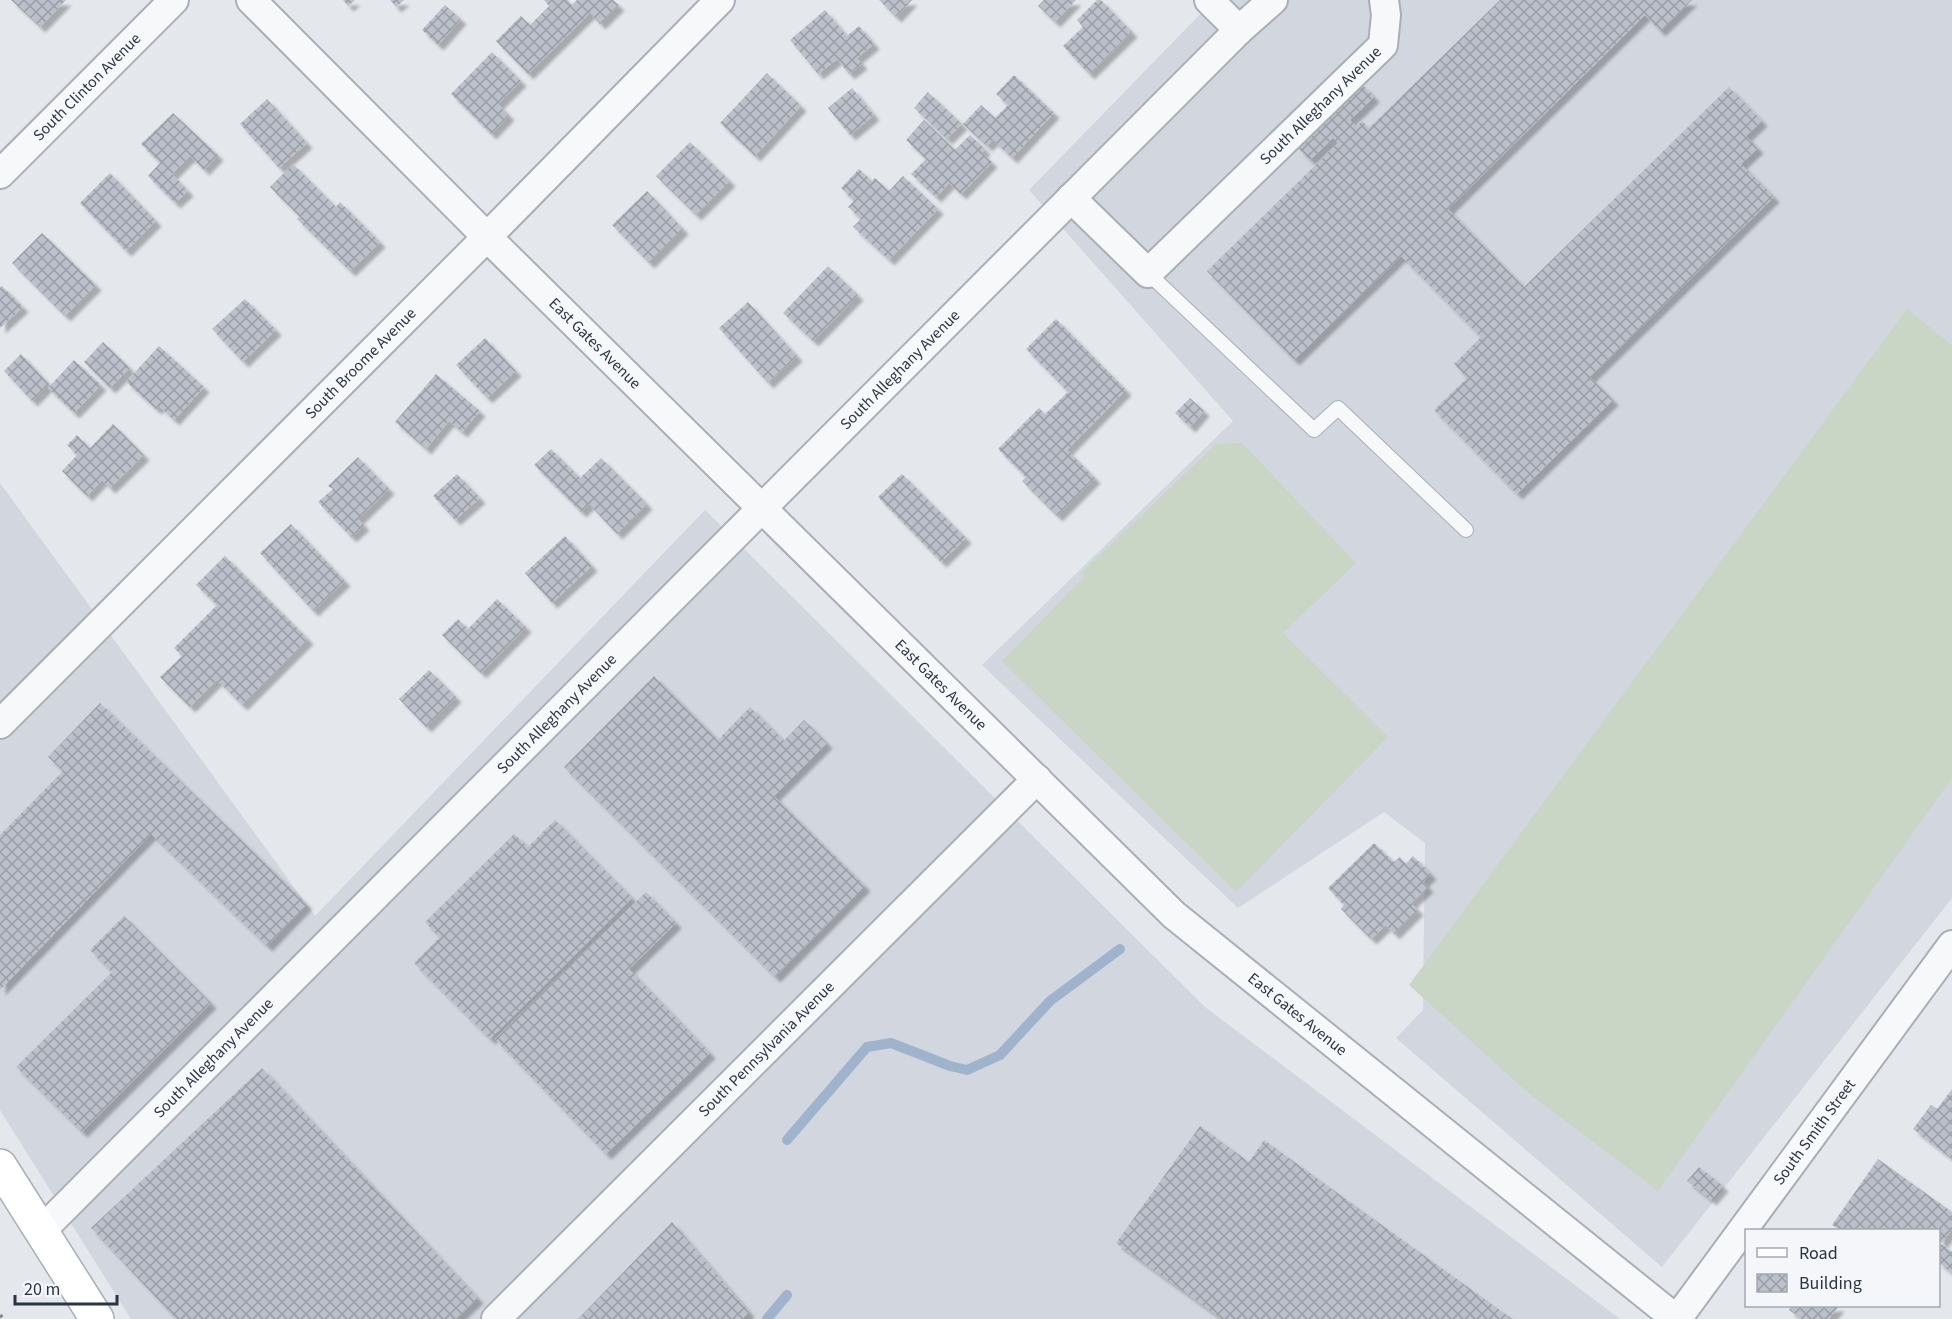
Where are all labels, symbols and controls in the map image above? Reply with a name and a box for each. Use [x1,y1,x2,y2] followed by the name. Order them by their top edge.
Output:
[28,28,146,146] street label: South Clinton Avenue
[1255,41,1386,170] street label: South Alleghany Avenue
[544,293,646,394] street label: East Gates Avenue
[300,303,421,424] street label: South Broome Avenue
[835,305,965,435] street label: South Alleghany Avenue
[890,634,992,735] street label: East Gates Avenue
[492,649,622,779] street label: South Alleghany Avenue
[1243,968,1352,1061] street label: East Gates Avenue
[693,976,839,1122] street label: South Pennsylvania Avenue
[149,993,279,1123] street label: South Alleghany Avenue
[1768,1074,1861,1190] street label: South Smith Street
[1745,1229,1940,1307] legend
[1799,1241,1838,1266] text: Road
[15,1268,117,1306] scale bar
[1799,1271,1862,1296] text: Building
[24,1277,60,1302] text: 20 m

